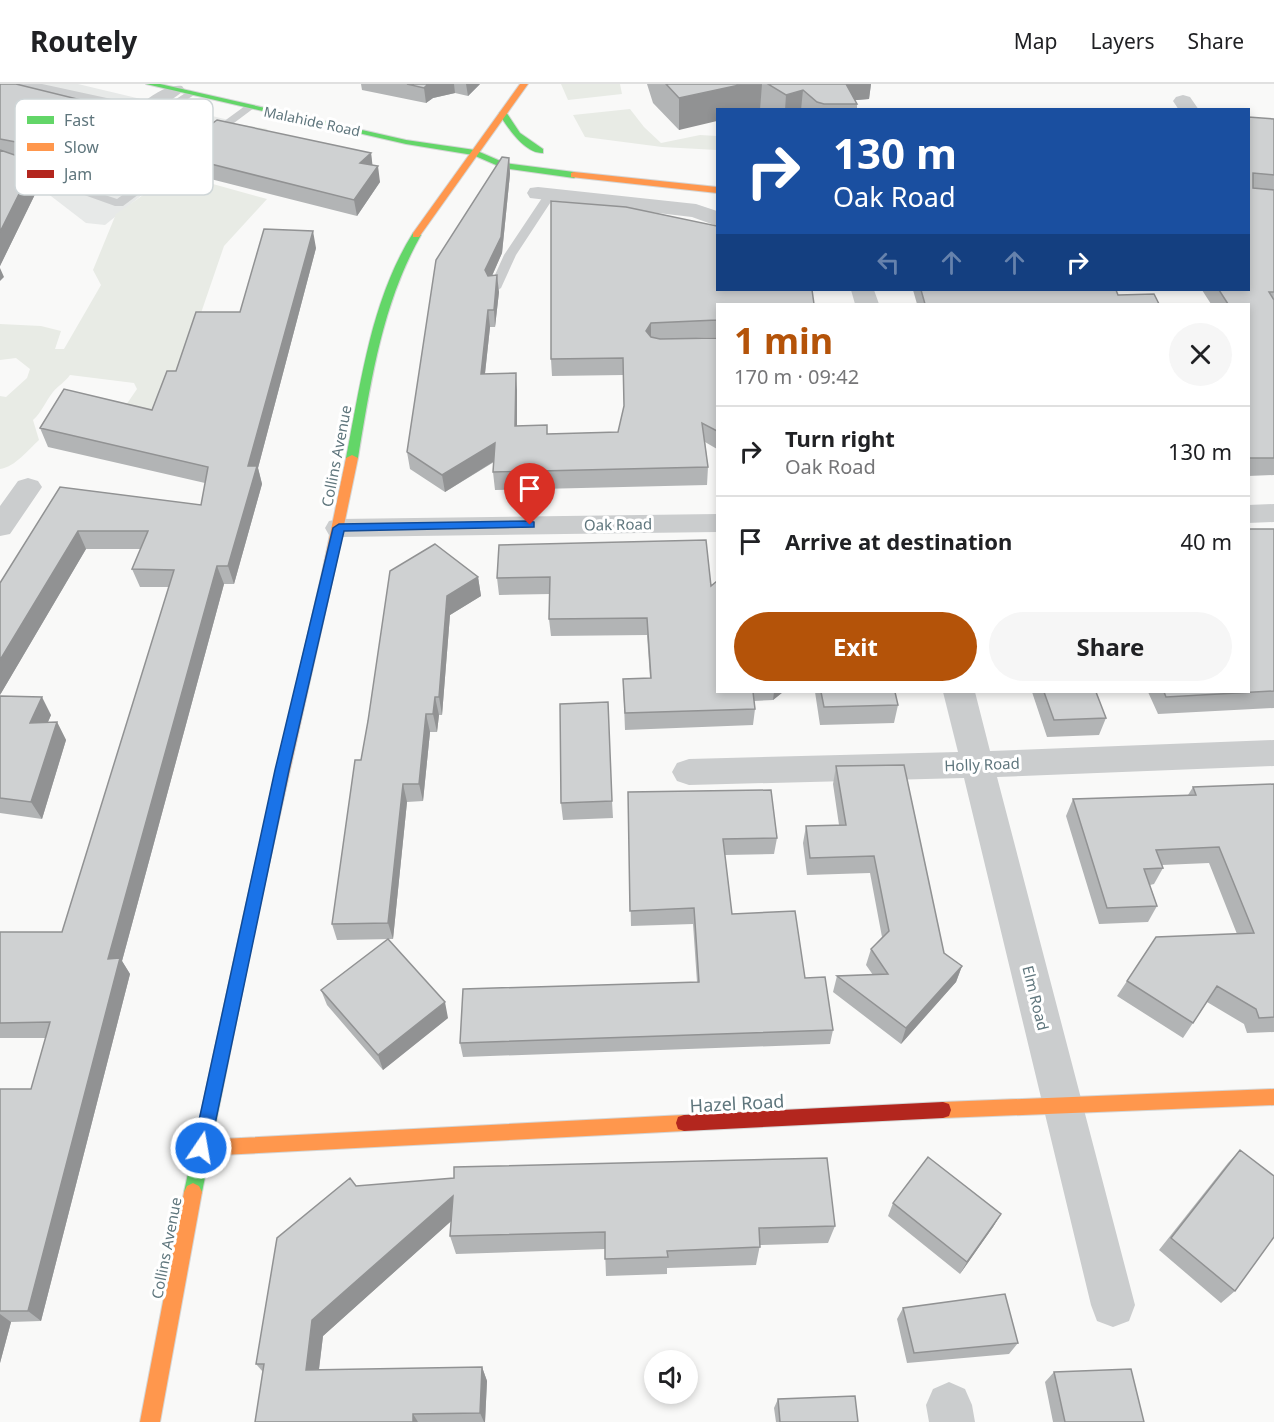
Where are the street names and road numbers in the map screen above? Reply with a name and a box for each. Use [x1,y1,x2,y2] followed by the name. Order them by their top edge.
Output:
[262,102,362,140] street label: Malahide Road
[316,403,356,509] street label: Collins Avenue
[584,513,652,535] street label: Oak Road
[944,753,1020,775] street label: Holly Road
[1018,963,1054,1033] street label: Elm Road
[689,1089,785,1117] street label: Hazel Road
[146,1195,186,1301] street label: Collins Avenue

